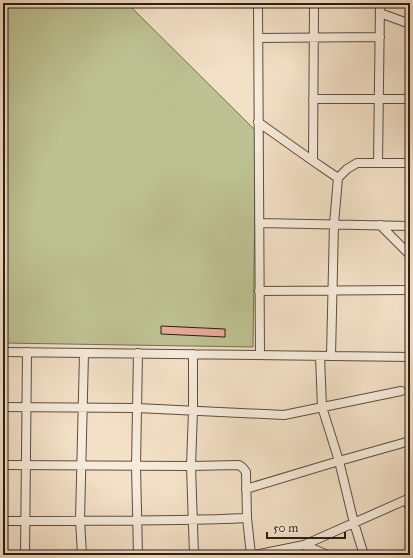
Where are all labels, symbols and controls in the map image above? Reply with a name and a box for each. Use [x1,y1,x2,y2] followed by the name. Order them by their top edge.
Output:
[267,514,345,540] scale bar
[273,521,298,535] text: 50 m

